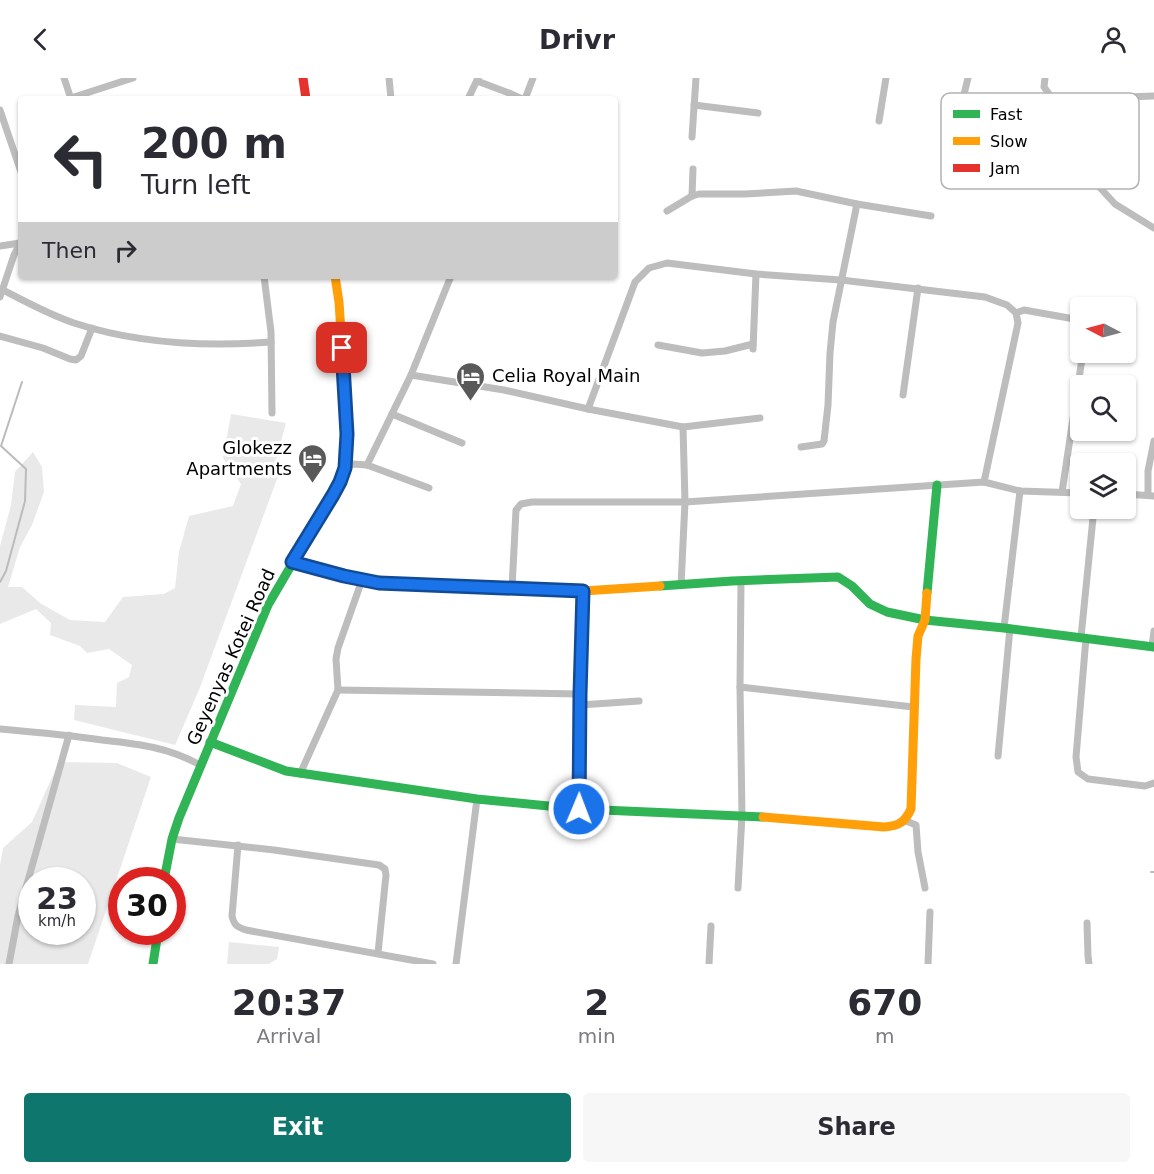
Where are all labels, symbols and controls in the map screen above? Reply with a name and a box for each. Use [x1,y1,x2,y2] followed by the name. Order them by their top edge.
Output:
[24,23,57,56] icon: back
[1097,23,1130,56] icon: person
[539,24,615,55] text: Drivr
[941,93,1139,189] legend
[990,105,1022,124] text: Fast
[141,119,287,168] text: 200 m
[42,120,120,198] icon: left
[990,132,1027,151] text: Slow
[989,159,1020,178] text: Jam
[141,169,251,200] text: Turn left
[109,234,142,267] icon: right
[42,238,97,263] text: Then
[1070,297,1136,363] north arrow
[1070,297,1136,519] map controls
[316,322,367,373] pin
[325,331,358,364] icon: arrive
[455,360,487,402] hotel icon: Celia Royal Main
[492,365,640,386] place label: Celia Royal Main
[1070,375,1136,441] button: search
[186,437,292,479] place label: Glokezz Apartments
[297,442,329,484] hotel icon: Glokezz Apartments
[1070,453,1136,519] button: layers
[182,565,279,748] street label: Geyenyas Kotei Road
[547,777,611,841] position arrow
[108,867,186,945] speed limit sign: 30
[36,881,78,916] text: 23
[38,912,76,930] text: km/h
[232,982,346,1023] text: 20:37
[584,982,609,1023] text: 2
[847,982,922,1023] text: 670
[256,1024,321,1048] text: Arrival
[578,1024,616,1048] text: min
[875,1024,895,1048] text: m
[24,1093,571,1162] button: Exit
[583,1093,1130,1162] button: Share

